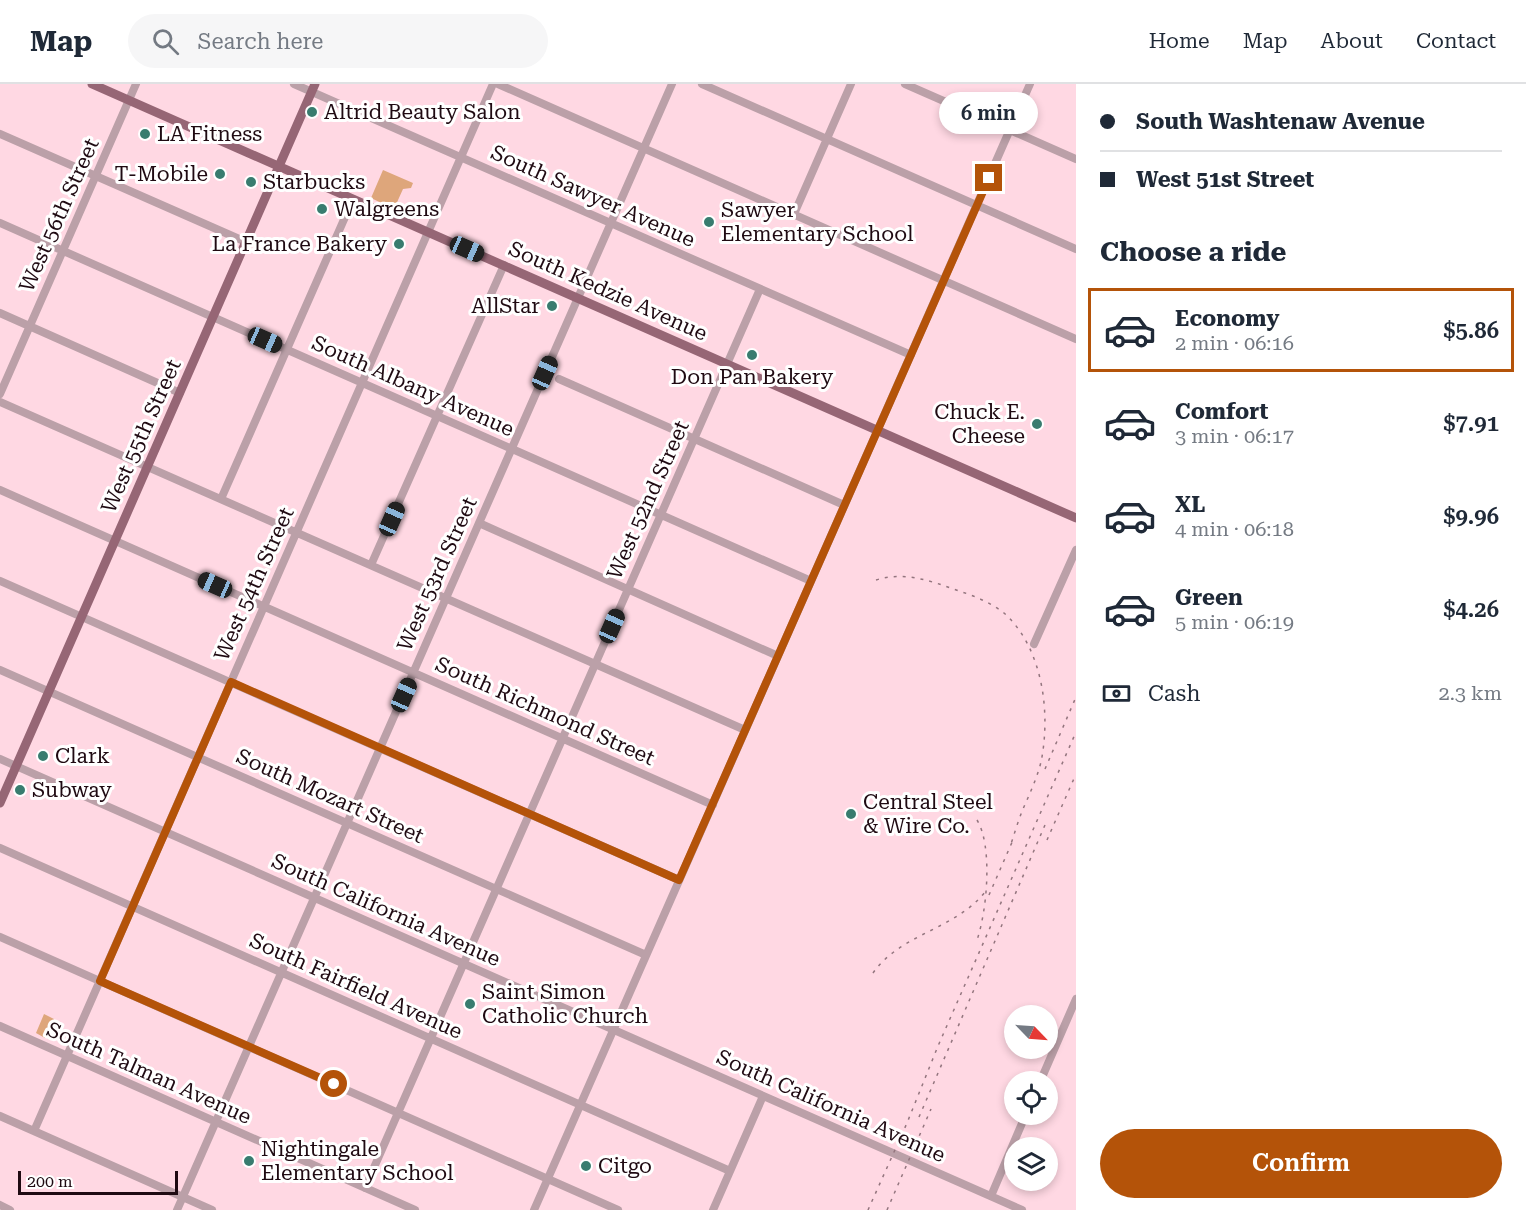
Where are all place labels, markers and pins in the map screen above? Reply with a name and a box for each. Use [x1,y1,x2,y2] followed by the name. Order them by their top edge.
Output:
[324,100,521,124] place label: Altrid Beauty Salon
[305,105,319,119] marker: Altrid Beauty Salon
[157,122,262,146] place label: LA Fitness
[138,127,152,141] marker: LA Fitness
[115,162,208,186] place label: T-Mobile
[213,167,227,181] marker: T-Mobile
[263,170,365,194] place label: Starbucks
[244,175,258,189] marker: Starbucks
[334,197,439,221] place label: Walgreens
[721,198,914,246] place label: Sawyer Elementary School
[315,202,329,216] marker: Walgreens
[702,215,716,229] marker: Sawyer Elementary School
[212,232,388,256] place label: La France Bakery
[392,237,406,251] marker: La France Bakery
[471,294,540,318] place label: AllStar
[545,299,559,313] marker: AllStar
[745,348,759,362] marker: Don Pan Bakery
[671,365,834,389] place label: Don Pan Bakery
[934,400,1025,448] place label: Chuck E. Cheese
[1030,417,1044,431] marker: Chuck E. Cheese
[55,744,110,768] place label: Clark
[36,749,50,763] marker: Clark
[32,778,112,802] place label: Subway
[13,783,27,797] marker: Subway
[863,790,993,838] place label: Central Steel & Wire Co.
[844,807,858,821] marker: Central Steel & Wire Co.
[482,980,648,1028] place label: Saint Simon Catholic Church
[463,997,477,1011] marker: Saint Simon Catholic Church
[261,1137,454,1185] place label: Nightingale Elementary School
[242,1154,256,1168] marker: Nightingale Elementary School
[598,1154,652,1178] place label: Citgo
[579,1159,593,1173] marker: Citgo

